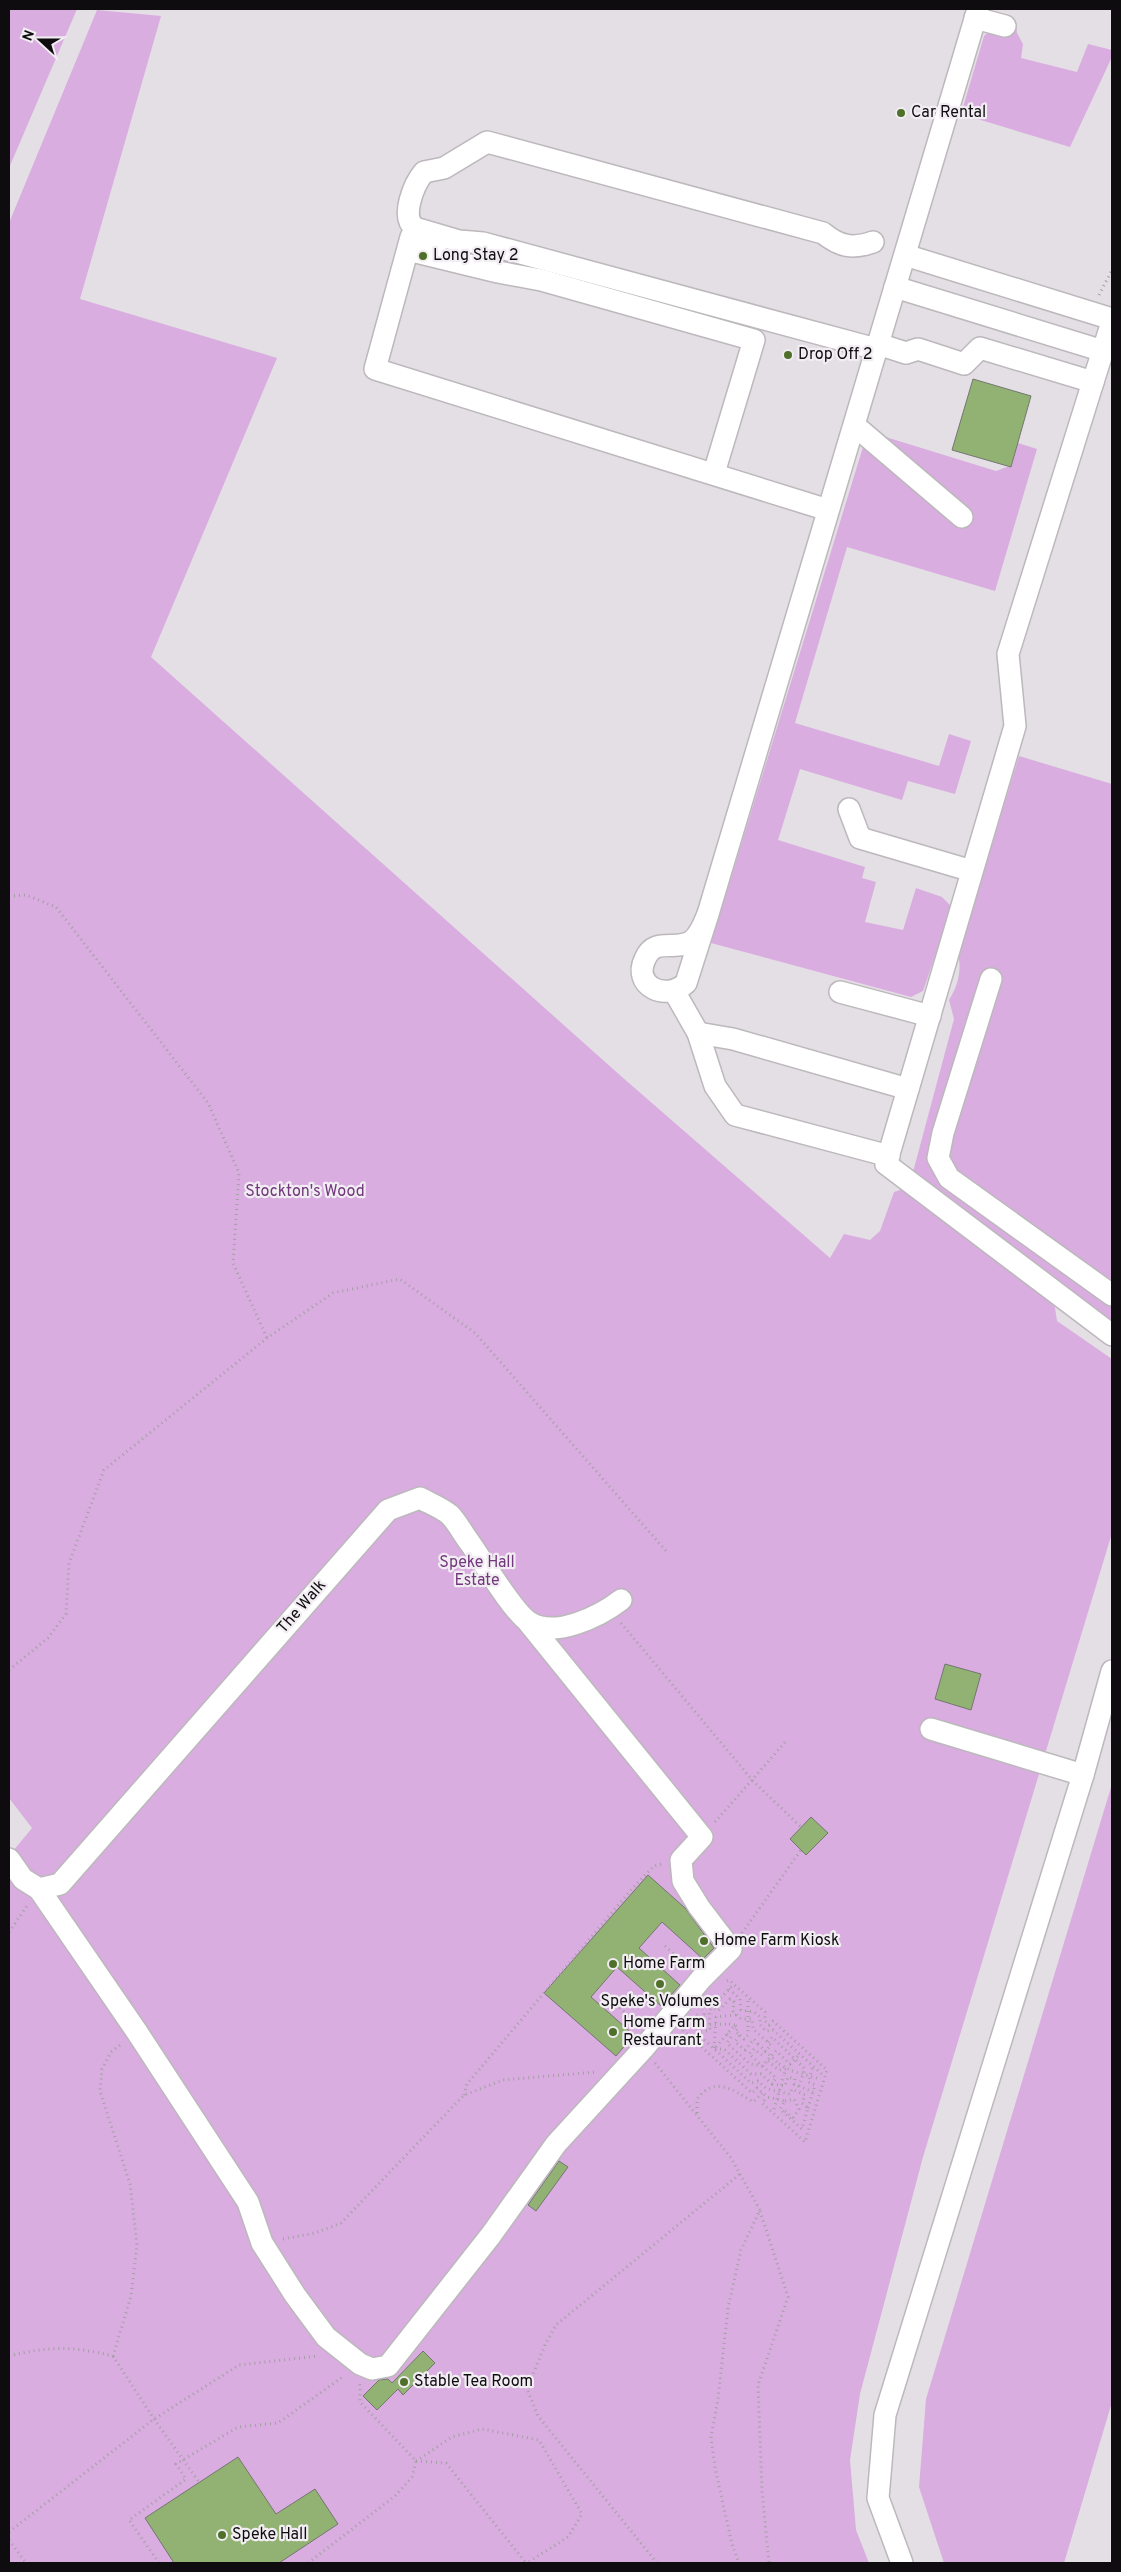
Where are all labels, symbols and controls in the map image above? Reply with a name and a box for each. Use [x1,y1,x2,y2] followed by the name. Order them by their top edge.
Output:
[15,15,65,65] north arrow
[20,28,39,44] text: N
[911,103,986,123] place label: Car Rental
[895,107,907,119] marker: Car Rental
[433,246,519,266] place label: Long Stay 2
[417,250,429,262] marker: Long Stay 2
[798,345,872,365] place label: Drop Off 2
[782,349,794,361] marker: Drop Off 2
[245,1182,365,1202] park label: Stockton's Wood
[439,1553,515,1591] park label: Speke Hall Estate
[273,1576,331,1638] street label: The Walk
[714,1931,839,1951] place label: Home Farm Kiosk
[698,1935,710,1947] marker: Home Farm Kiosk
[623,1954,705,1974] place label: Home Farm
[607,1958,619,1970] marker: Home Farm
[654,1978,666,1990] marker: Speke's Volumes
[600,1992,720,2012] place label: Speke's Volumes
[623,2013,705,2051] place label: Home Farm Restaurant
[607,2026,619,2038] marker: Home Farm Restaurant
[414,2372,533,2392] place label: Stable Tea Room
[398,2376,410,2388] marker: Stable Tea Room
[232,2525,307,2545] place label: Speke Hall
[216,2529,228,2541] marker: Speke Hall

